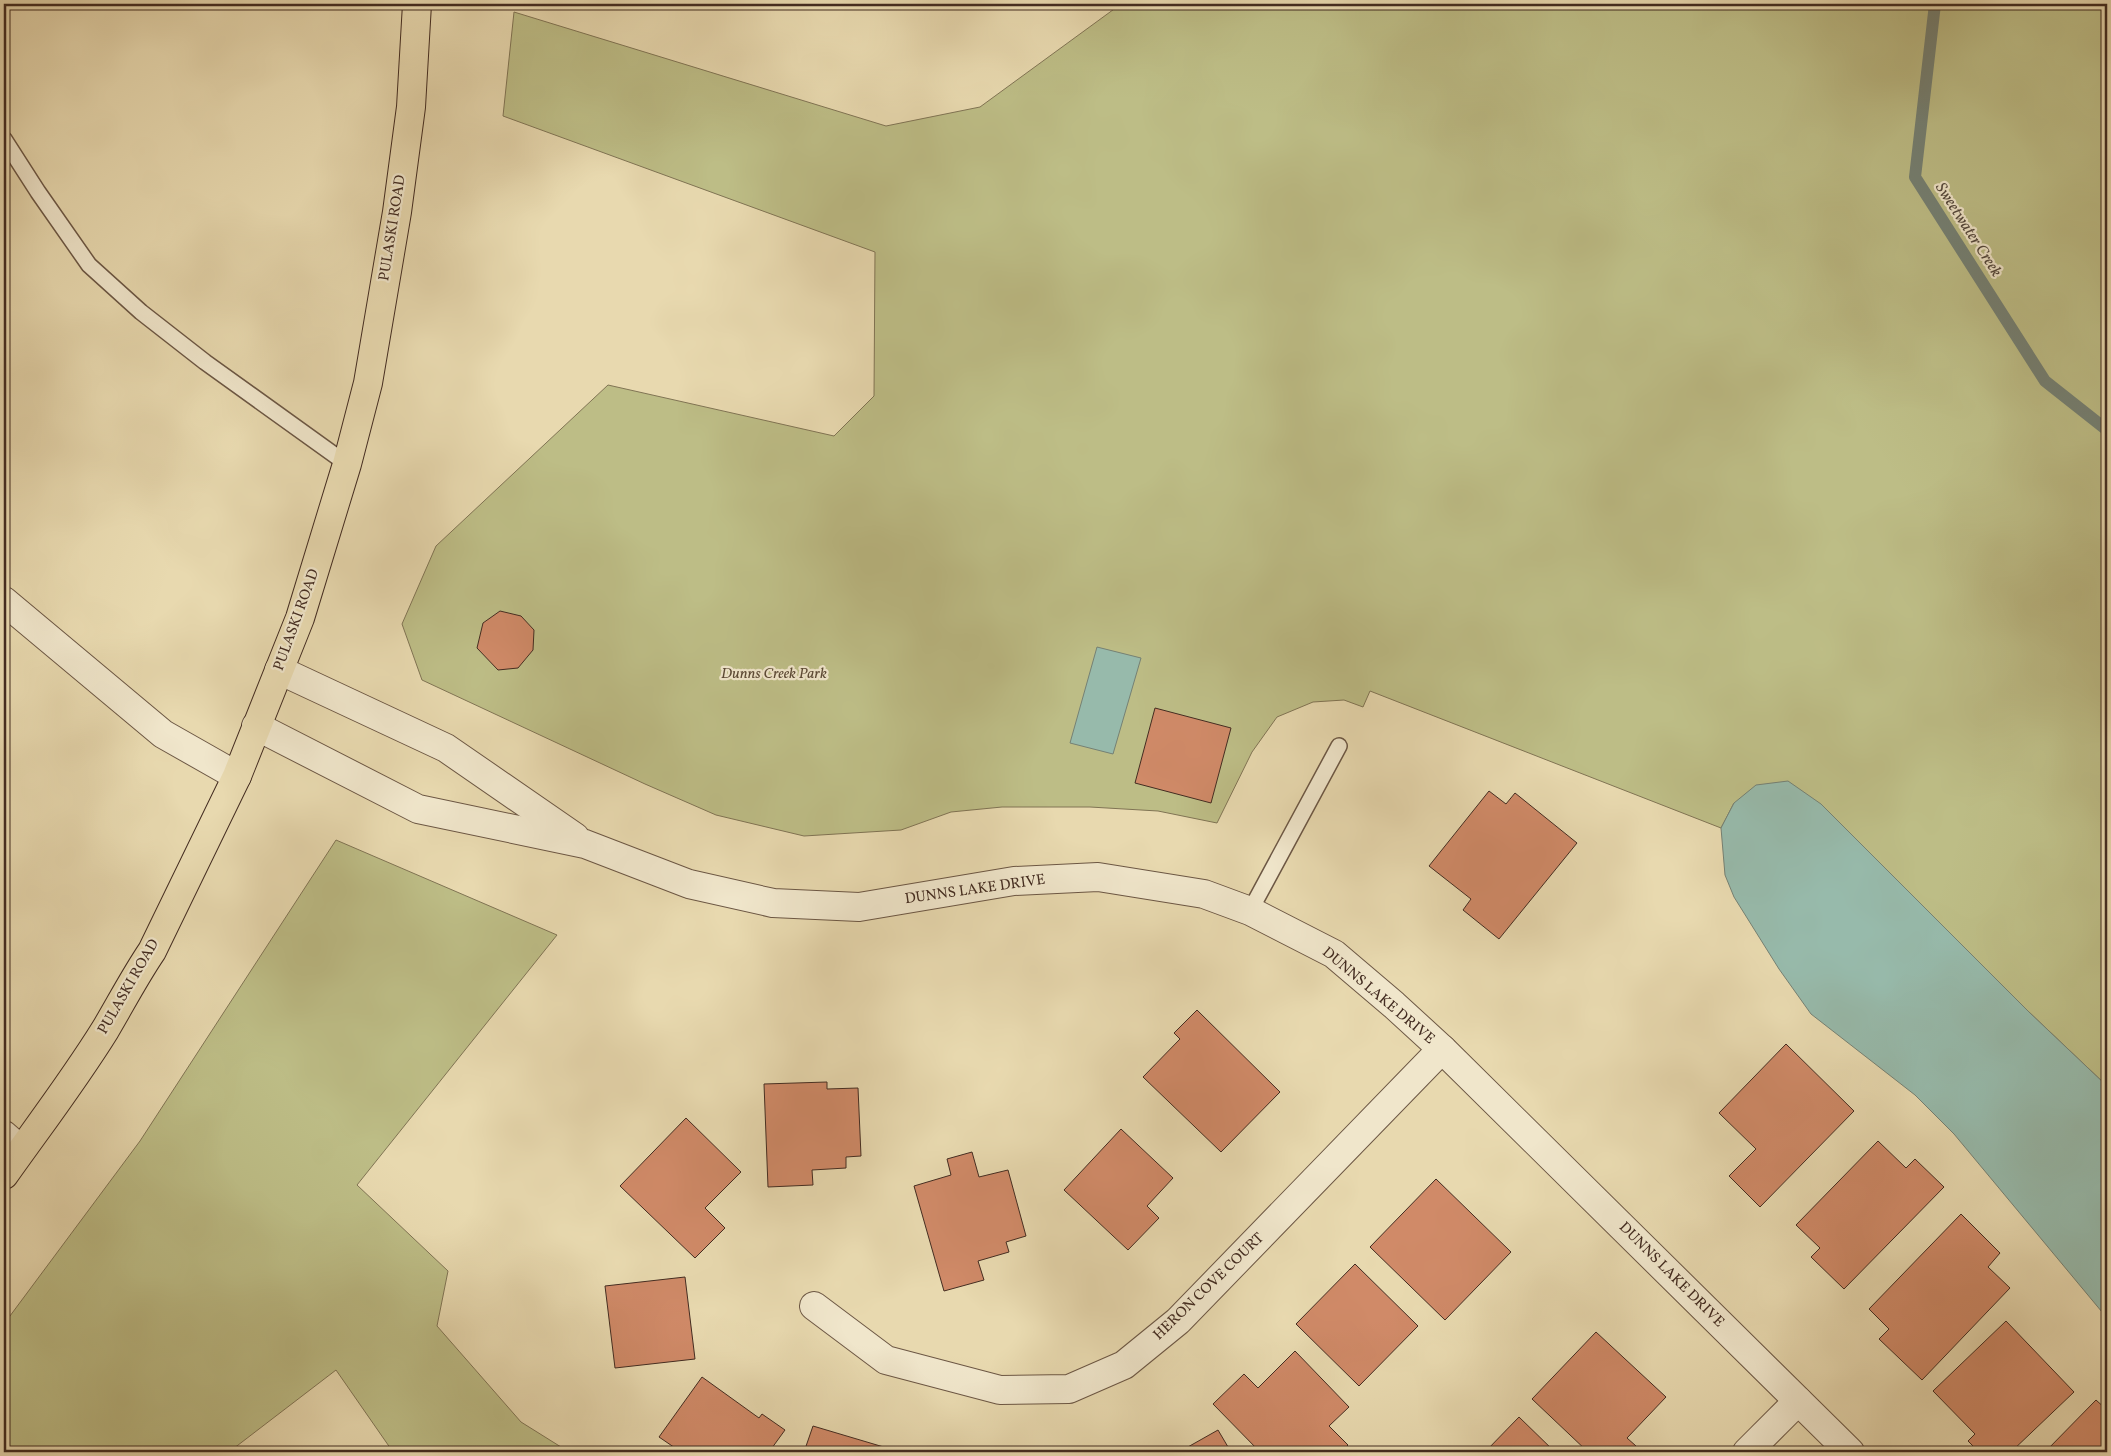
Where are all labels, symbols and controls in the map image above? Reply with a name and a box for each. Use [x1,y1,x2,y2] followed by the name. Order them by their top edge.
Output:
[374,173,412,282] street label: PULASKI ROAD
[1929,179,2007,282] water label: Sweetwater Creek
[269,566,325,674] street label: PULASKI ROAD
[721,664,827,685] park label: Dunns Creek Park
[903,870,1047,910] street label: DUNNS LAKE DRIVE
[93,935,165,1039] street label: PULASKI ROAD
[1317,942,1439,1050] street label: DUNNS LAKE DRIVE
[1614,1218,1728,1332] street label: DUNNS LAKE DRIVE
[1149,1228,1269,1346] street label: HERON COVE COURT

